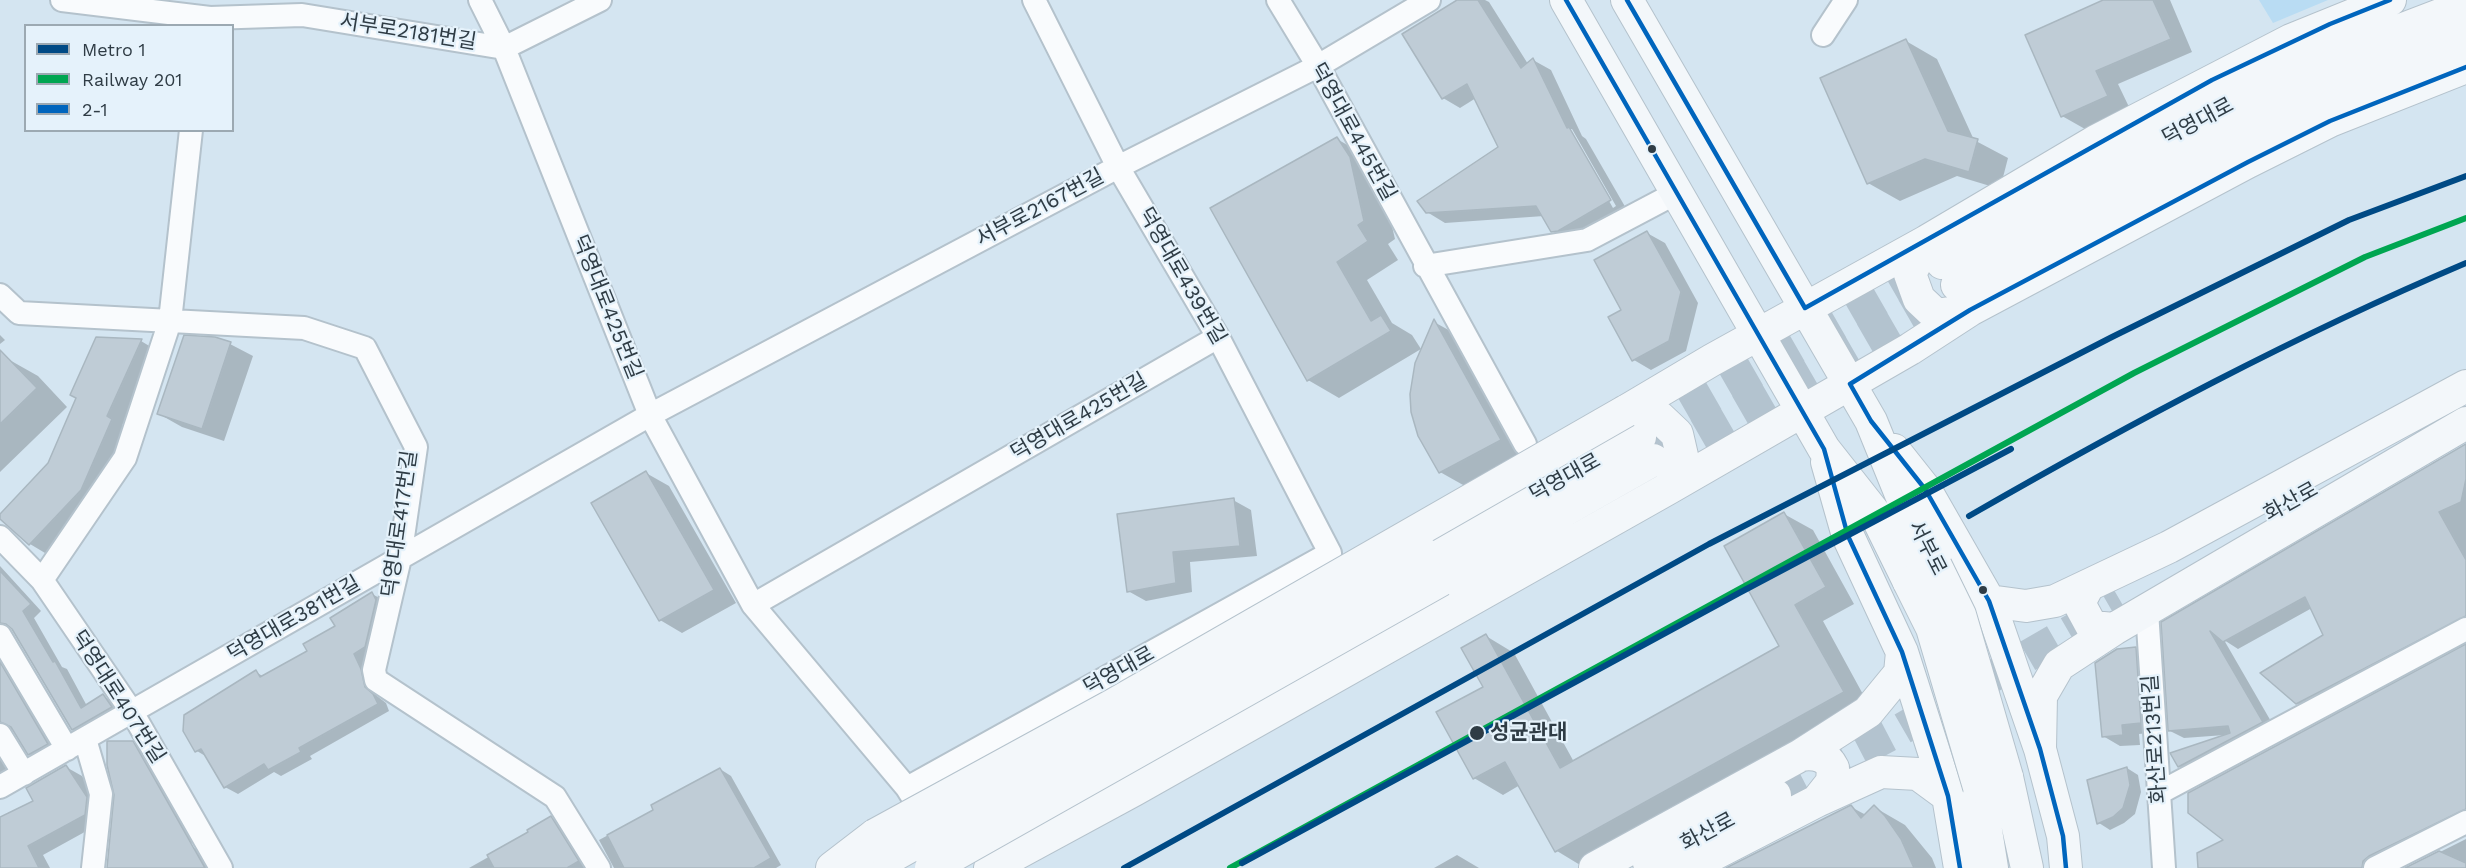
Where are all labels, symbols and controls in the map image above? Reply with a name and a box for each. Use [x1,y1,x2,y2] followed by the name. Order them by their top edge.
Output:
[338,9,478,55] street label: 서부로2181번길
[24,24,234,132] legend
[82,39,146,60] text: Metro 1
[1305,59,1401,205] street label: 덕영대로445번길
[82,69,182,90] text: Railway 201
[2158,93,2238,151] street label: 덕영대로
[82,99,108,120] text: 2-1
[1646,143,1658,155] unlabelled marker
[972,164,1108,252] street label: 서부로2167번길
[1133,203,1231,349] street label: 덕영대로439번길
[567,231,647,383] street label: 덕영대로425번길
[1006,368,1152,466] street label: 덕영대로425번길
[1525,448,1605,508] street label: 덕영대로
[377,449,423,599] street label: 덕영대로417번길
[2260,477,2322,527] street label: 화산로
[1903,516,1951,580] street label: 서부로
[223,571,365,667] street label: 덕영대로381번길
[1977,584,1989,596] unlabelled marker
[66,626,170,768] street label: 덕영대로407번길
[1079,641,1159,701] street label: 덕영대로
[2138,674,2172,804] street label: 화산로213번길
[1490,720,1567,746] place label: 성균관대
[1468,724,1486,742] marker: 성균관대
[1676,807,1740,857] street label: 화산로

